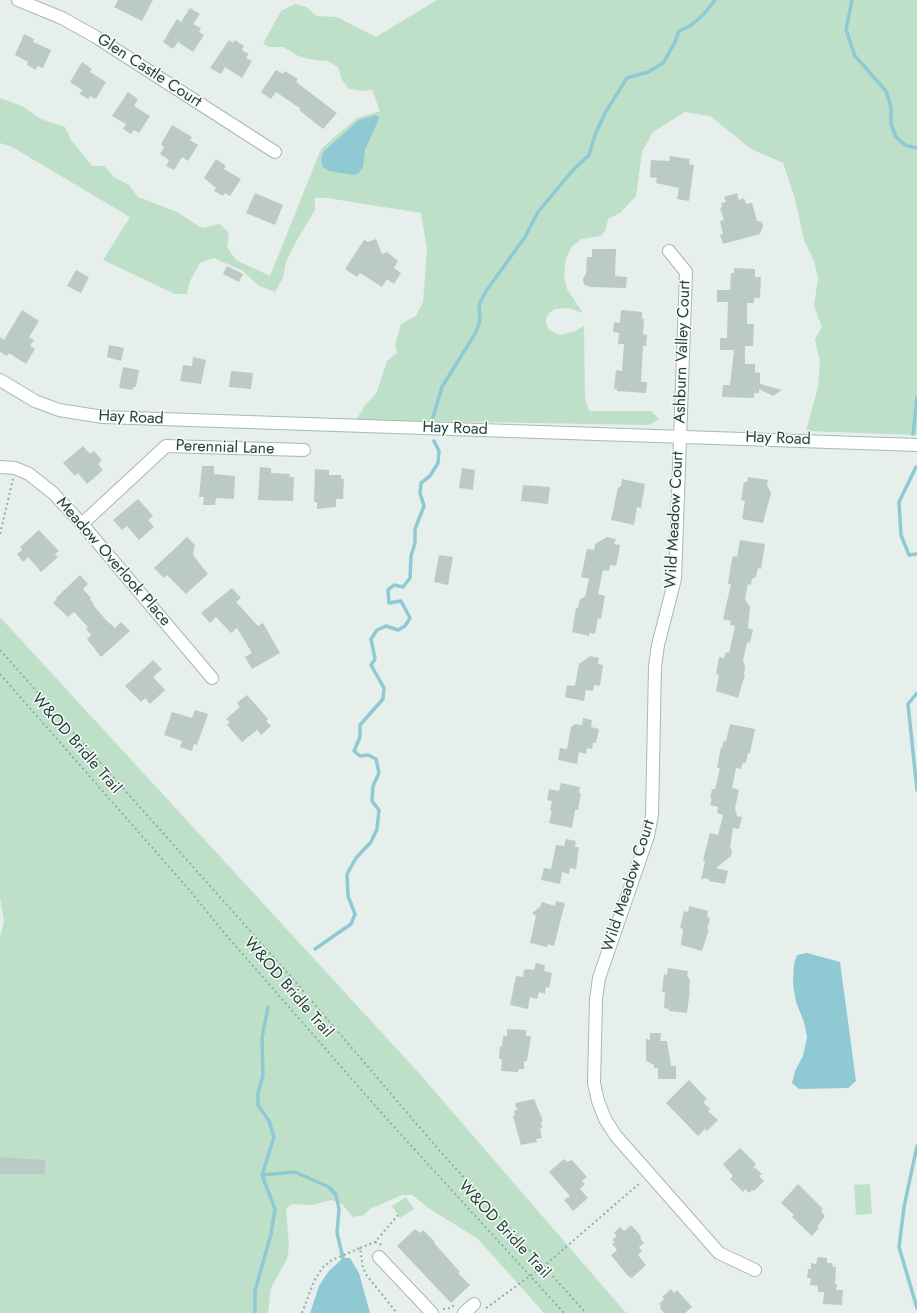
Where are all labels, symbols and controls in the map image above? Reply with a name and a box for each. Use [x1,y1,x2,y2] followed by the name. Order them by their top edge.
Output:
[93,30,205,112] street label: Glen Castle Court
[671,280,695,424] street label: Ashburn Valley Court
[98,407,164,429] street label: Hay Road
[422,418,488,440] street label: Hay Road
[745,428,811,450] street label: Hay Road
[175,437,275,459] street label: Perennial Lane
[662,451,688,589] street label: Wild Meadow Court
[52,494,174,630] street label: Meadow Overlook Place
[27,690,125,798] street label: W&OD Bridle Trail
[599,818,659,954] street label: Wild Meadow Court
[239,934,337,1042] street label: W&OD Bridle Trail
[454,1177,554,1283] street label: W&OD Bridle Trail

